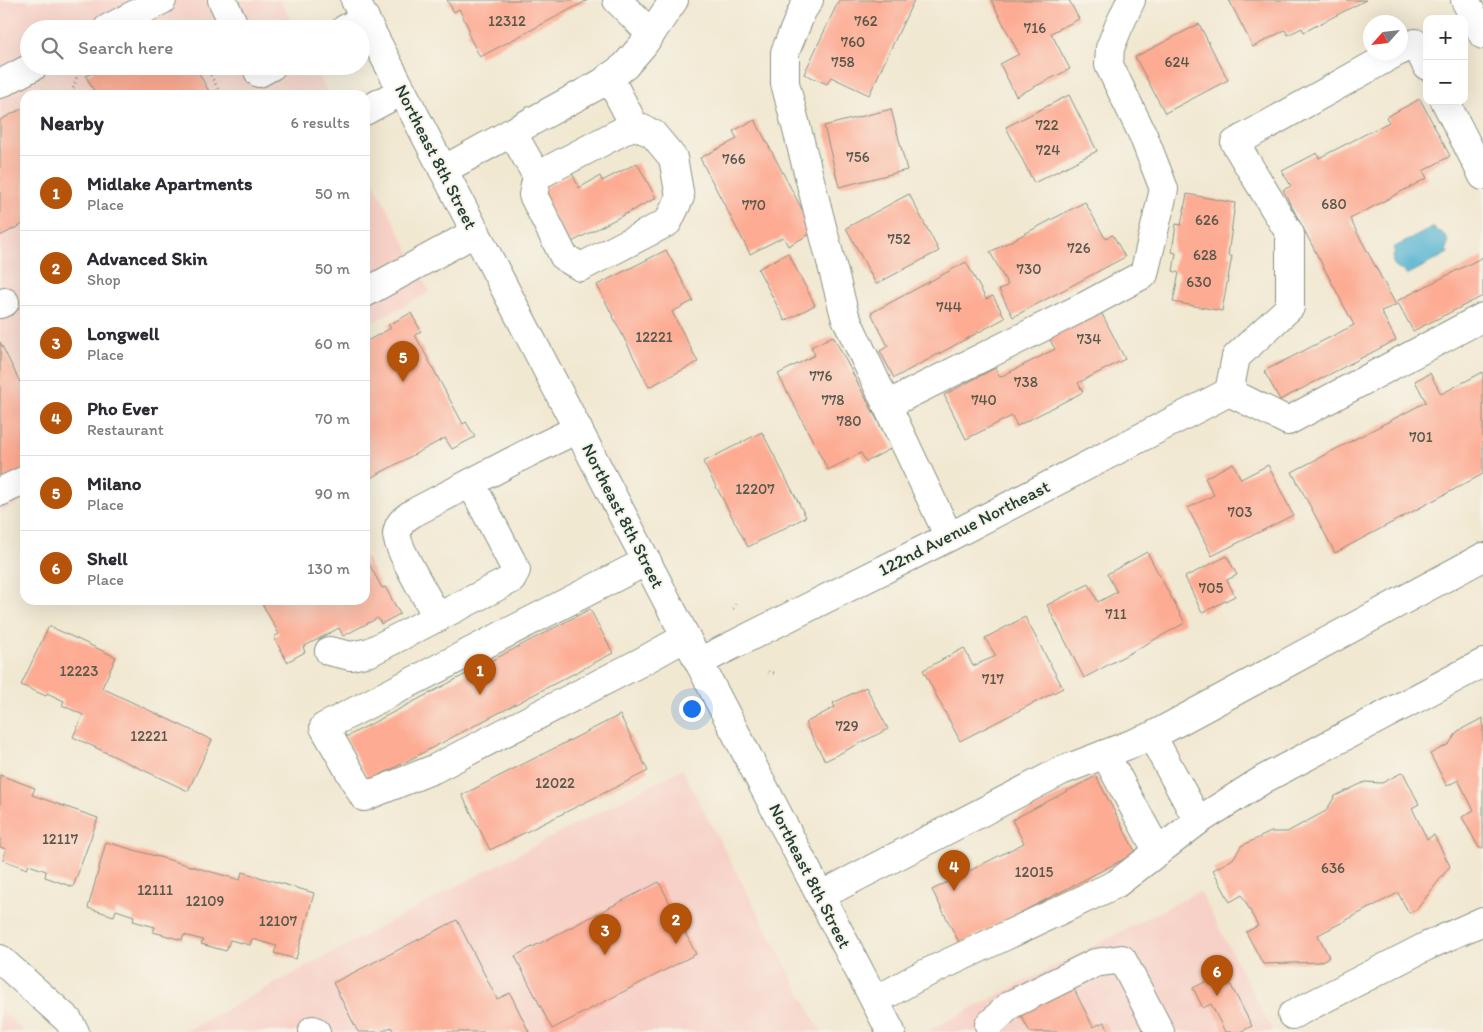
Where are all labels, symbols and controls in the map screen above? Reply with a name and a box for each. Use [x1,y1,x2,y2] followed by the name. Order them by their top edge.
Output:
[488,12,526,30] house number: 12312
[854,12,878,30] house number: 762
[1363,15,1408,60] north arrow
[1423,15,1468,105] map controls
[1423,15,1468,60] button: +
[1024,19,1046,37] house number: 716
[20,20,370,75] search box
[841,33,865,51] house number: 760
[38,34,66,62] icon: search
[78,36,173,59] text: Search here
[831,53,855,71] house number: 758
[1165,53,1189,71] house number: 624
[1423,60,1468,105] button: −
[390,81,482,233] street label: Northeast 8th Street
[40,110,104,135] text: Nearby
[290,113,350,132] text: 6 results
[1035,116,1059,134] house number: 722
[1036,141,1060,159] house number: 724
[846,148,870,166] house number: 756
[722,150,746,168] house number: 766
[87,172,252,195] text: Midlake Apartments
[52,184,60,203] text: 1
[315,184,350,203] text: 50 m
[87,195,124,214] text: Place
[1321,195,1347,213] house number: 680
[742,196,766,214] house number: 770
[1195,211,1219,229] house number: 626
[887,230,911,248] house number: 752
[1067,239,1091,257] house number: 726
[1193,246,1217,264] house number: 628
[87,247,208,270] text: Advanced Skin
[52,259,60,278] text: 2
[315,259,350,278] text: 50 m
[1017,260,1041,278] house number: 730
[87,270,121,289] text: Shop
[1186,273,1212,291] house number: 630
[936,298,962,316] house number: 744
[87,322,159,345] text: Longwell
[635,328,673,346] house number: 12221
[1077,330,1101,348] house number: 734
[52,334,60,353] text: 3
[315,334,350,353] text: 60 m
[387,341,419,382] pin: 5
[87,345,124,364] text: Place
[810,367,832,385] house number: 776
[1014,373,1038,391] house number: 738
[821,391,845,409] house number: 778
[971,391,997,409] house number: 740
[87,397,158,420] text: Pho Ever
[51,409,61,428] text: 4
[315,409,350,428] text: 70 m
[837,412,861,430] house number: 780
[87,420,164,439] text: Restaurant
[1409,428,1433,446] house number: 701
[577,440,669,592] street label: Northeast 8th Street
[87,472,141,495] text: Milano
[875,475,1054,581] street label: 122nd Avenue Northeast
[735,480,775,498] house number: 12207
[52,484,60,503] text: 5
[315,484,350,503] text: 90 m
[87,495,124,514] text: Place
[1228,503,1252,521] house number: 703
[87,547,128,570] text: Shell
[52,559,60,578] text: 6
[307,559,350,578] text: 130 m
[87,570,124,589] text: Place
[1199,579,1223,597] house number: 705
[1105,605,1127,623] house number: 711
[464,654,496,695] pin: 1
[60,662,98,680] house number: 12223
[982,670,1004,688] house number: 717
[679,696,705,722] your location
[835,717,859,735] house number: 729
[130,727,168,745] house number: 12221
[535,774,575,792] house number: 12022
[764,800,856,952] street label: Northeast 8th Street
[42,830,79,848] house number: 12117
[938,850,970,891] pin: 4
[1321,859,1345,877] house number: 636
[1015,863,1054,881] house number: 12015
[137,881,173,899] house number: 12111
[186,892,225,910] house number: 12109
[660,903,692,944] pin: 2
[259,912,298,930] house number: 12107
[589,914,621,955] pin: 3
[1201,955,1233,996] pin: 6

